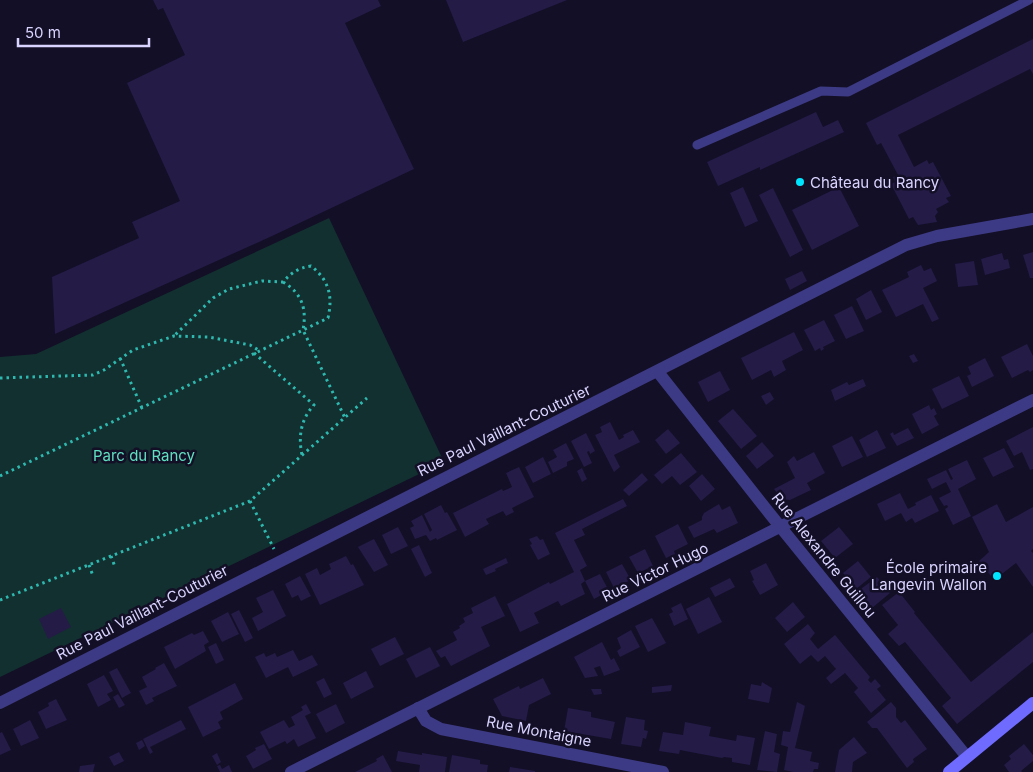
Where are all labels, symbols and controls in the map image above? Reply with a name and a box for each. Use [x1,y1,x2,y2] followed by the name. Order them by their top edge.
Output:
[18,15,149,47] scale bar
[25,23,61,42] text: 50 m
[810,173,940,192] place label: Château du Rancy
[794,176,806,188] marker: Château du Rancy
[414,380,594,480] street label: Rue Paul Vaillant-Couturier
[93,446,196,465] park label: Parc du Rancy
[768,489,880,621] street label: Rue Alexandre Guillou
[599,538,711,606] street label: Rue Victor Hugo
[871,558,987,594] place label: École primaire Langevin Wallon
[53,560,231,664] street label: Rue Paul Vaillant-Couturier
[991,570,1003,582] marker: École primaire Langevin Wallon
[485,711,593,751] street label: Rue Montaigne

